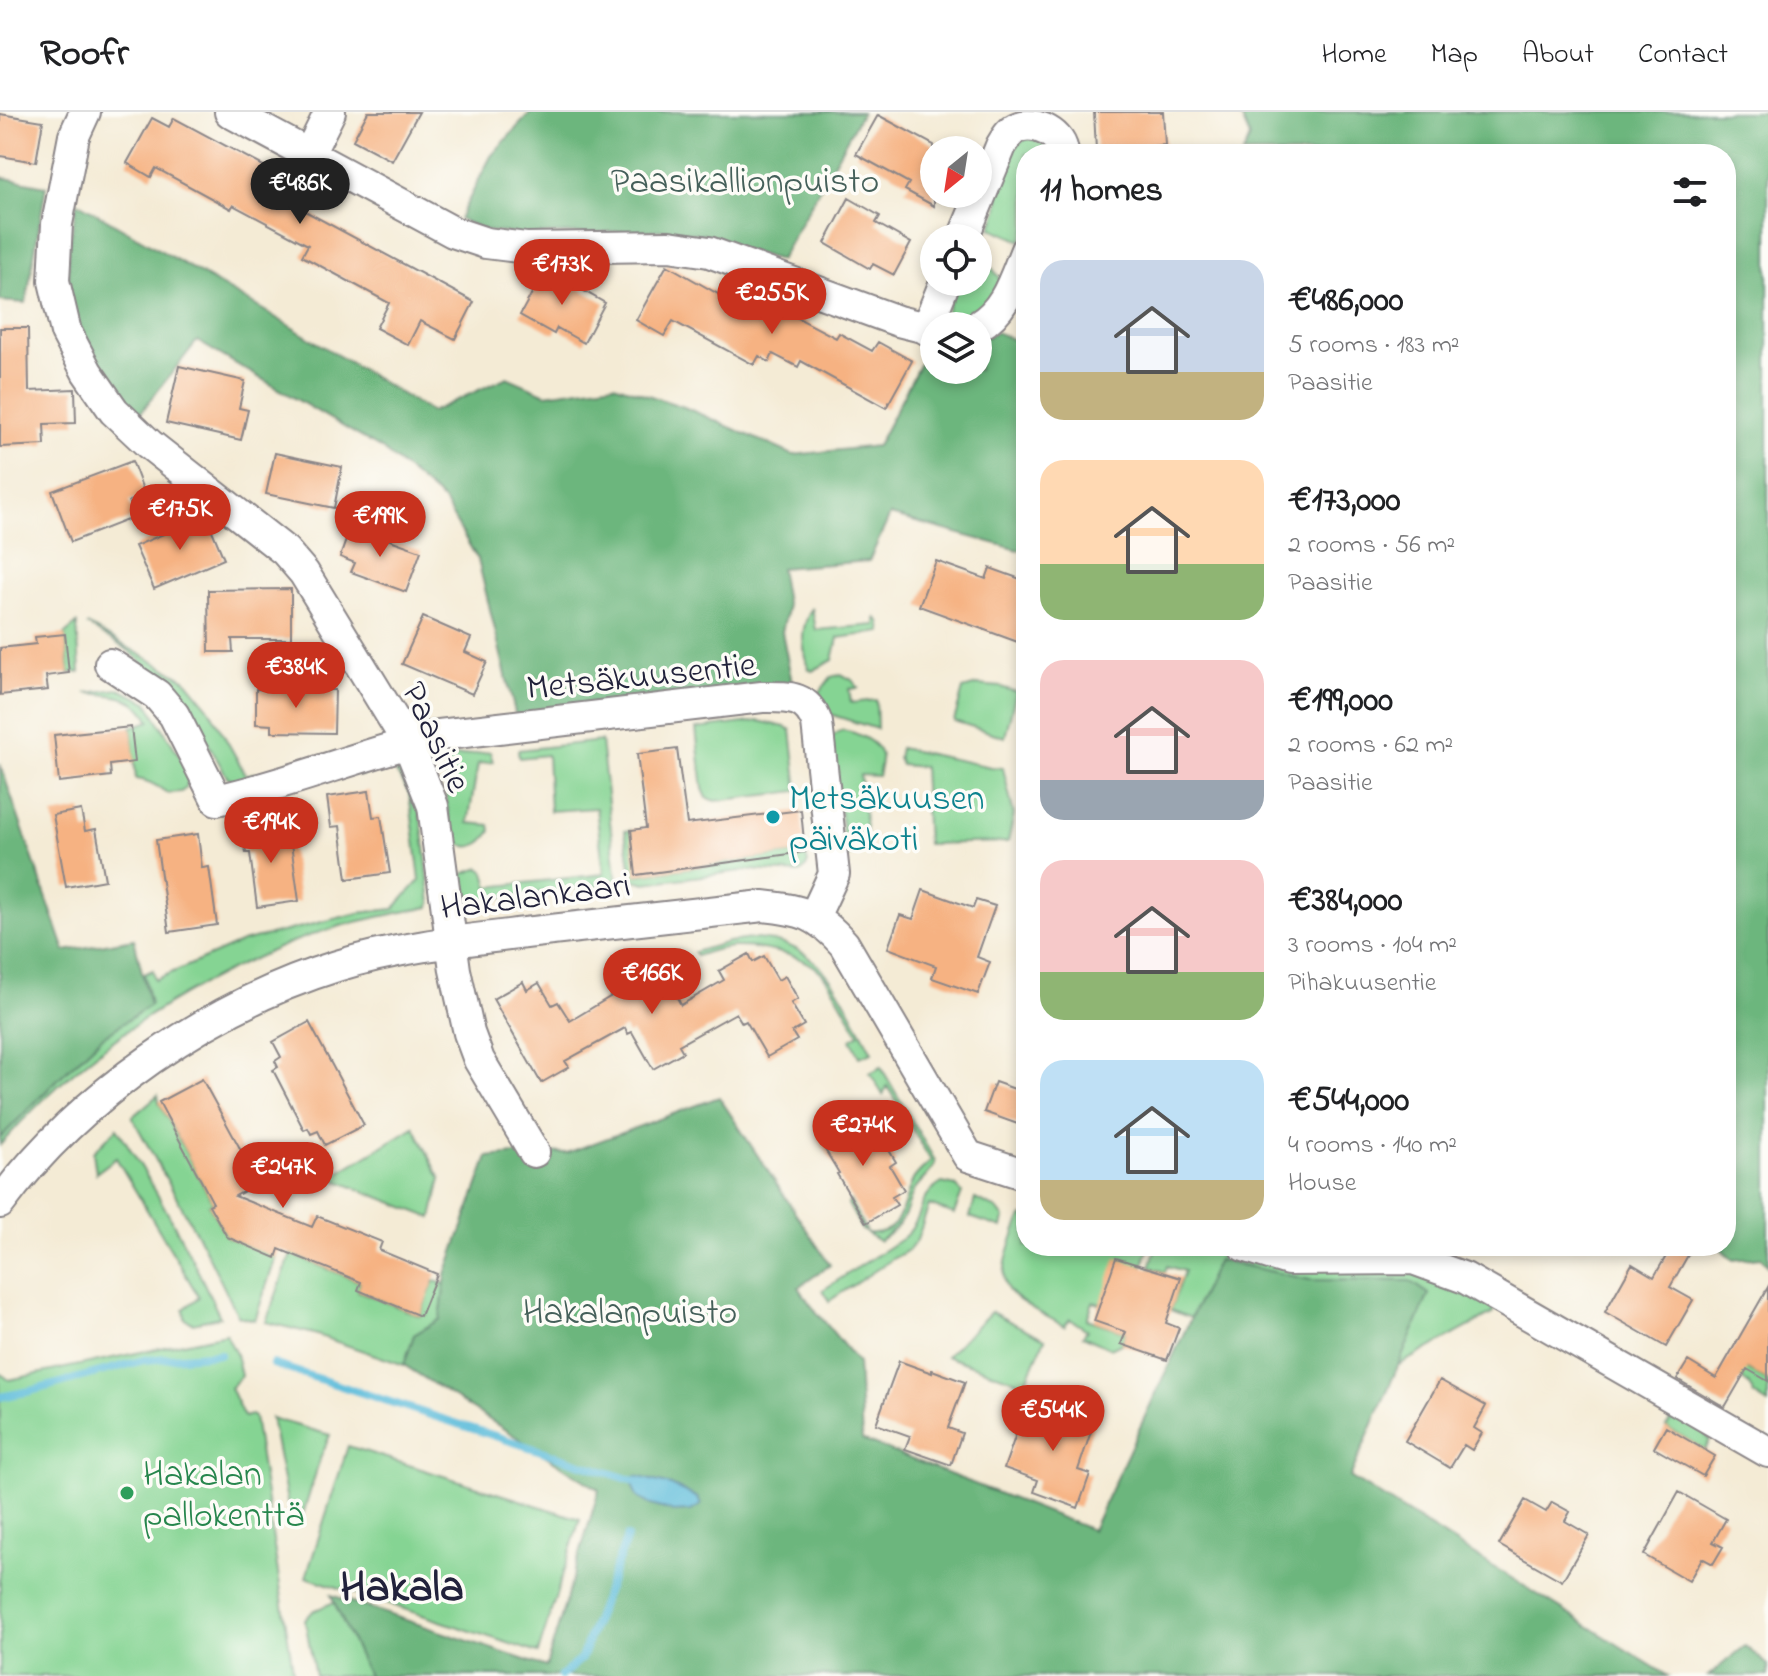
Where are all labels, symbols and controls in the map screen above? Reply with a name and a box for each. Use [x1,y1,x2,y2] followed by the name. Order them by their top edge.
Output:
[40,27,129,83] text: Roofr
[1321,35,1387,76] text: Home
[1431,35,1478,76] text: Map
[1522,35,1594,76] text: About
[1638,35,1728,76] text: Contact
[920,136,992,208] north arrow
[920,136,992,384] map controls
[611,157,879,210] park label: Paasikallionpuisto
[244,158,356,226] pin: €486K
[269,165,331,203] text: €486K
[1040,167,1163,217] text: 11 homes
[1668,170,1712,214] icon: filters
[920,224,992,296] button: locate
[506,239,618,307] pin: €173K
[532,246,592,284] text: €173K
[716,268,828,336] pin: €255K
[735,275,809,313] text: €255K
[1288,277,1403,327] text: €486,000
[1104,292,1200,388] icon: home
[920,312,992,384] button: layers
[1288,327,1460,365] text: 5 rooms · 183 m²
[1288,365,1373,403] text: Paasitie
[1288,477,1400,527] text: €173,000
[124,484,236,552] pin: €175K
[148,491,212,529] text: €175K
[324,491,436,559] pin: €199K
[1104,492,1200,588] icon: home
[353,498,407,536] text: €199K
[1288,527,1455,565] text: 2 rooms · 56 m²
[1288,565,1373,603] text: Paasitie
[524,640,760,717] street label: Metsäkuusentie
[240,642,352,710] pin: €384K
[265,649,327,687] text: €384K
[385,674,483,803] street label: Paasitie
[1288,677,1393,727] text: €199,000
[1104,692,1200,788] icon: home
[1288,727,1453,765] text: 2 rooms · 62 m²
[1288,765,1373,803] text: Paasitie
[789,774,985,868] place label: Metsäkuusen päiväkoti
[215,797,327,865] pin: €194K
[242,804,300,842] text: €194K
[764,808,782,826] marker: Metsäkuusen päiväkoti
[437,861,634,936] street label: Hakalankaari
[1288,877,1402,927] text: €384,000
[1104,892,1200,988] icon: home
[1288,927,1457,965] text: 3 rooms · 104 m²
[596,948,708,1016] pin: €166K
[621,955,683,993] text: €166K
[1288,965,1436,1003] text: Pihakuusentie
[1288,1077,1409,1127] text: €544,000
[1104,1092,1200,1188] icon: home
[807,1100,919,1168] pin: €274K
[830,1107,896,1145] text: €274K
[1288,1127,1457,1165] text: 4 rooms · 140 m²
[227,1142,339,1210] pin: €247K
[250,1149,316,1187] text: €247K
[1288,1165,1356,1203] text: House
[523,1288,737,1341] park label: Hakalanpuisto
[997,1385,1109,1453] pin: €544K
[1019,1392,1087,1430] text: €544K
[143,1450,304,1544] place label: Hakalan pallokenttä
[118,1484,136,1502] marker: Hakalan pallokenttä
[340,1557,464,1621] district label: Hakala

